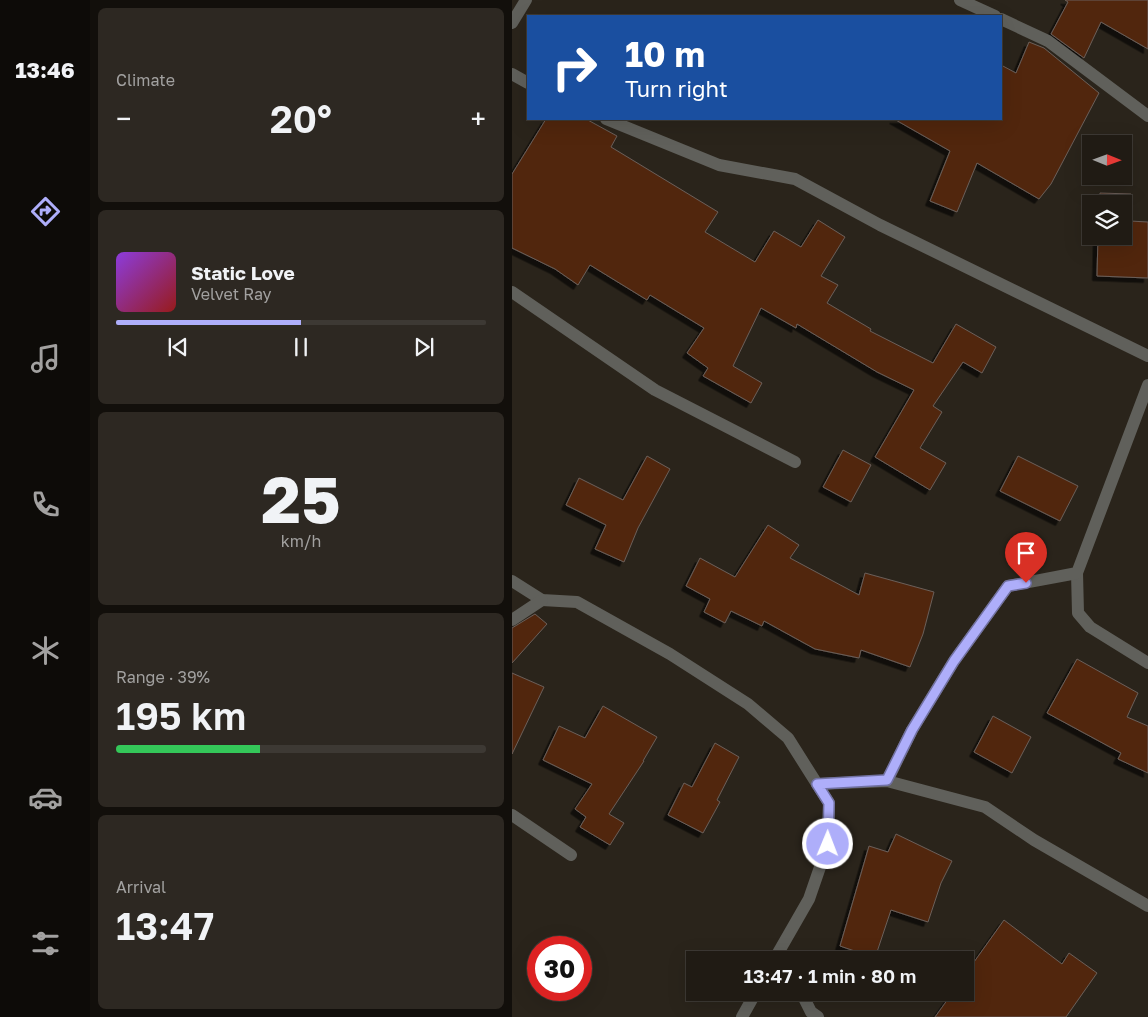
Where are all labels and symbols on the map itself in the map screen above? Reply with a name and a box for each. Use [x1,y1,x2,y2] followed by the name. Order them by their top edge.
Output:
[1082,135,1132,185] north arrow
[1005,532,1047,583] pin
[801,817,853,869] position arrow
[527,936,592,1001] speed limit sign: 30

